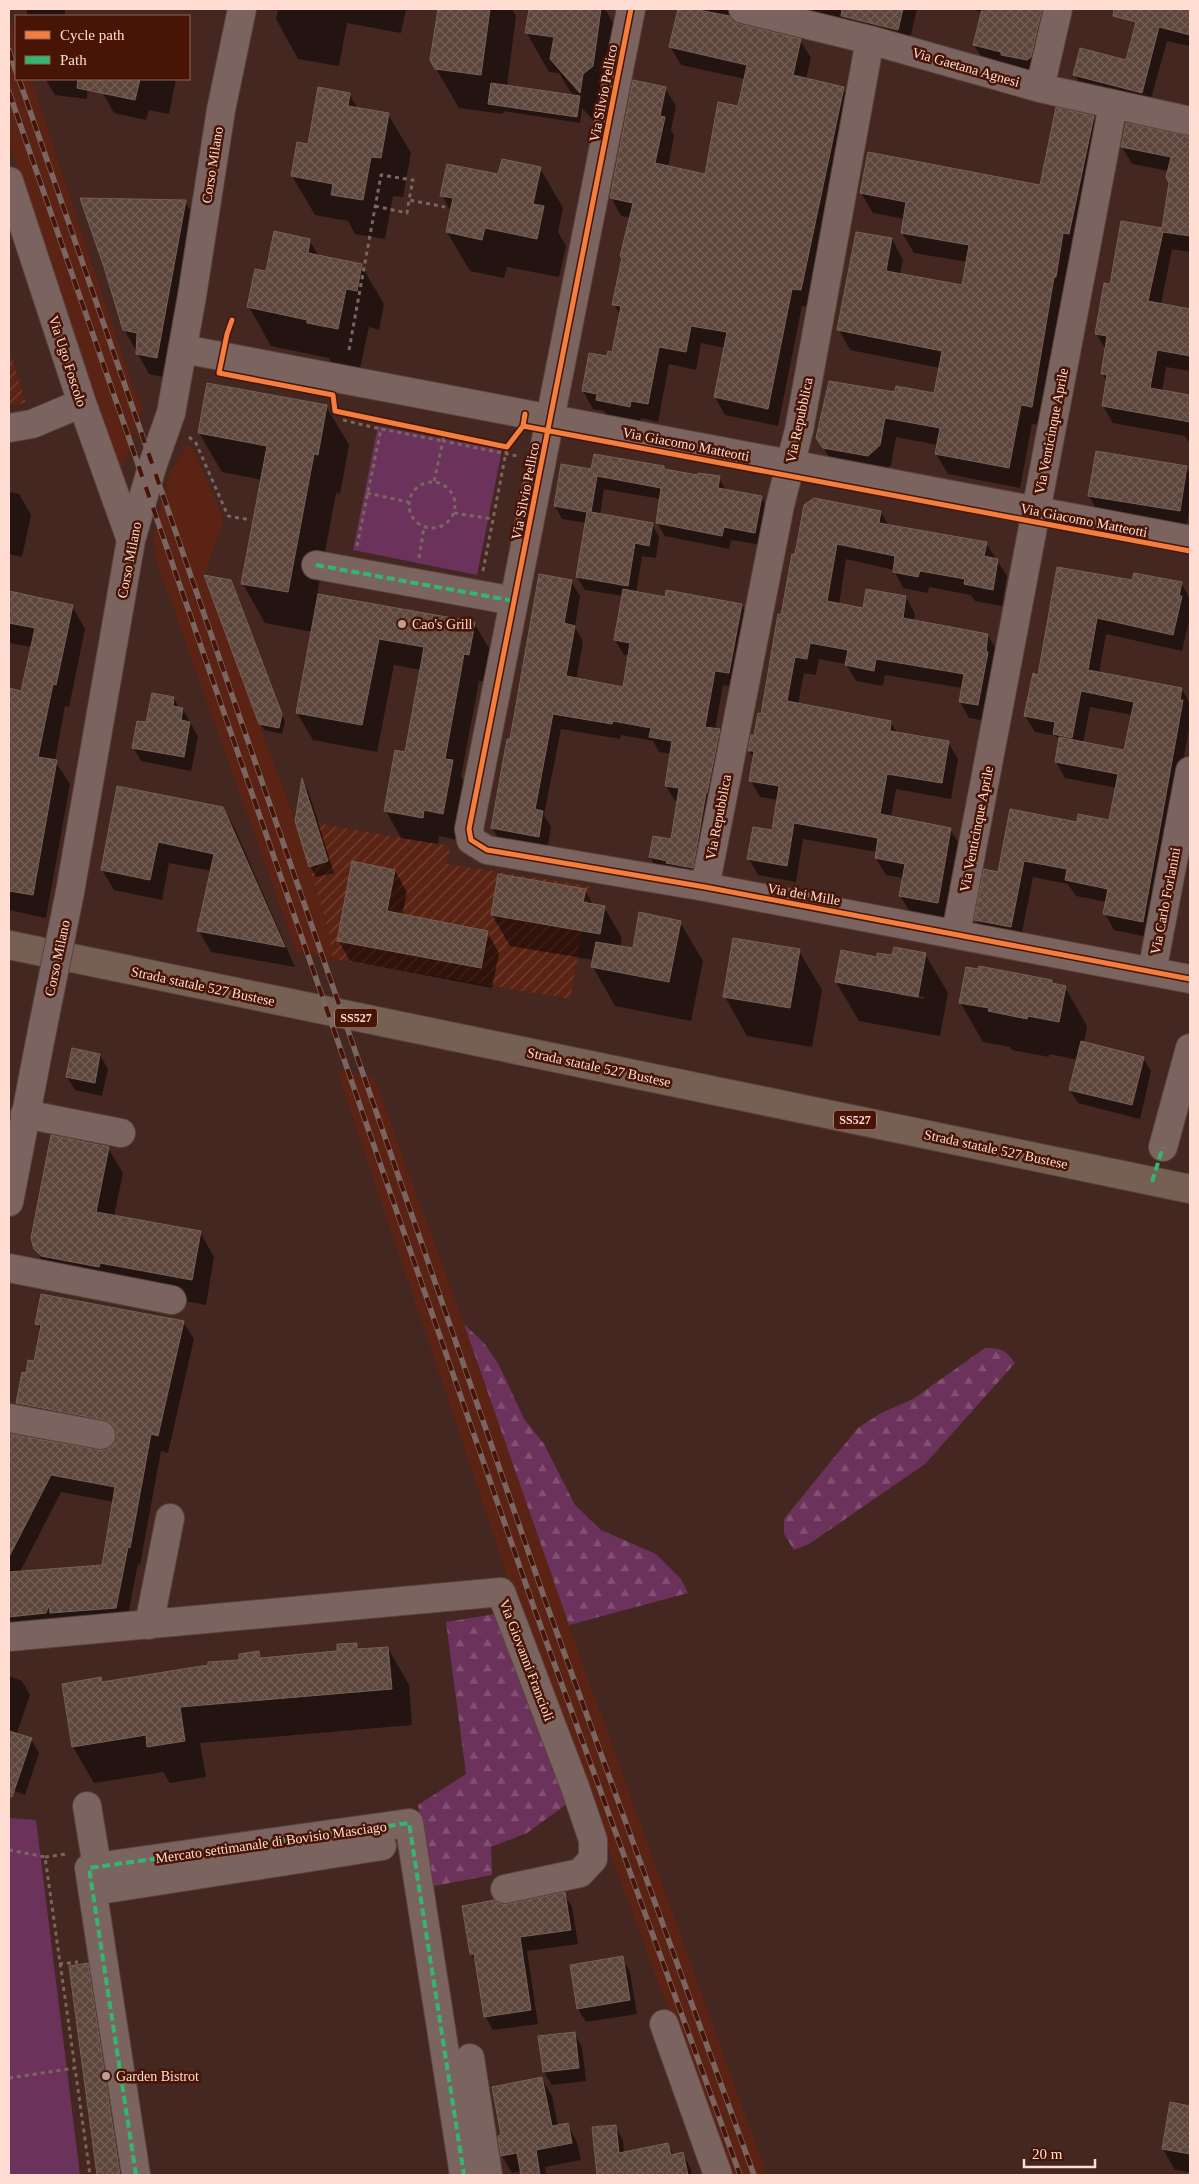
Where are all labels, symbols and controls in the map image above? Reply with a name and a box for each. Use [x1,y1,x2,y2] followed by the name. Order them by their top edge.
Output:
[15,15,190,80] legend
[60,27,125,43] text: Cycle path
[587,43,620,143] street label: Via Silvio Pellico
[910,45,1021,90] street label: Via Gaetana Agnesi
[60,52,87,68] text: Path
[199,126,226,204] street label: Corso Milano
[46,314,89,409] street label: Via Ugo Foscolo
[1032,367,1071,495] street label: Via Venticinque Aprile
[783,375,816,464] street label: Via Repubblica
[621,425,751,464] street label: Via Giacomo Matteotti
[509,441,542,541] street label: Via Silvio Pellico
[1019,501,1149,540] street label: Via Giacomo Matteotti
[115,521,144,600] street label: Corso Milano
[412,617,473,632] place label: Cao's Grill
[396,618,408,630] marker: Cao's Grill
[957,765,996,893] street label: Via Venticinque Aprile
[703,772,734,861] street label: Via Repubblica
[1148,846,1183,956] street label: Via Carlo Forlanini
[766,881,842,908] street label: Via dei Mille
[42,919,73,998] street label: Corso Milano
[130,964,276,1009] street label: Strada statale 527 Bustese
[335,1008,377,1028] road number: SS527
[526,1045,672,1090] street label: Strada statale 527 Bustese
[834,1110,876,1130] road number: SS527
[923,1127,1069,1172] street label: Strada statale 527 Bustese
[496,1597,557,1723] street label: Via Giovanni Francioli
[155,1819,388,1866] street label: Mercato settimanale di Bovisio Masciago
[116,2069,199,2084] place label: Garden Bistrot
[100,2070,112,2082] marker: Garden Bistrot
[1024,2136,1095,2168] scale bar
[1032,2146,1063,2162] text: 20 m

